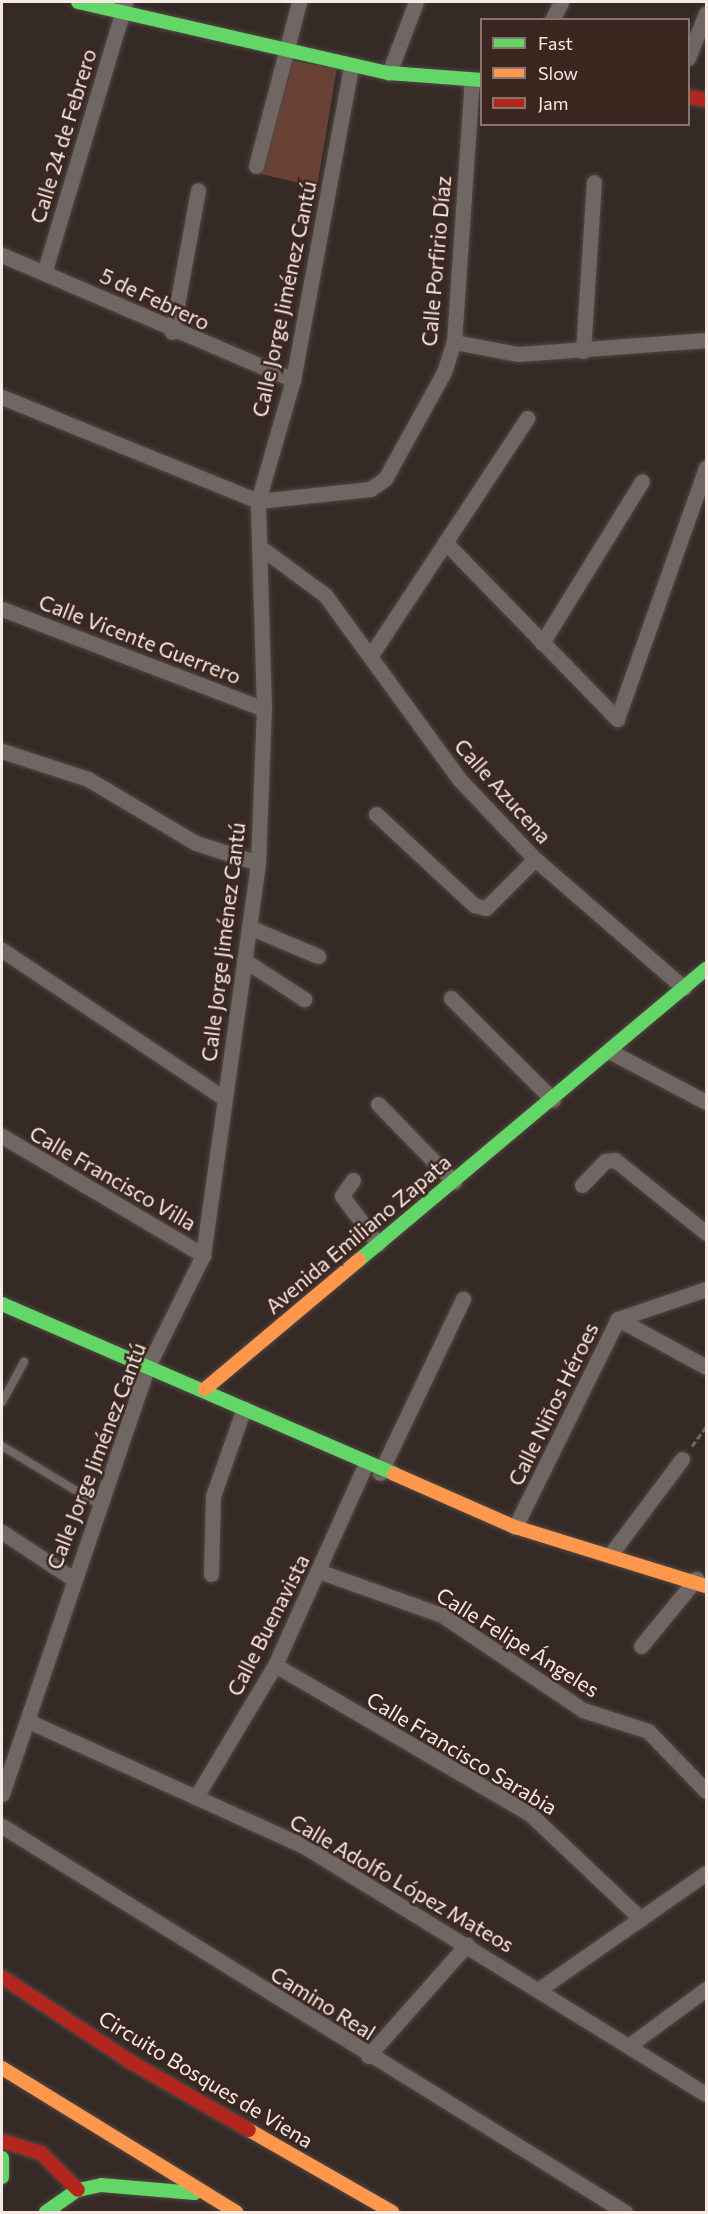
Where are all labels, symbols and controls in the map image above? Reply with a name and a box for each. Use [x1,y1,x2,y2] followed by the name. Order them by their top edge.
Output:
[480,18,690,126] legend
[538,32,573,54] text: Fast
[24,46,102,226] street label: Calle 24 de Febrero
[538,62,578,84] text: Slow
[538,92,568,114] text: Jam
[416,175,456,347] street label: Calle Porfirio Díaz
[247,179,321,419] street label: Calle Jorge Jiménez Cantú
[96,263,214,335] street label: 5 de Febrero
[35,589,245,689] street label: Calle Vicente Guerrero
[449,733,557,849] street label: Calle Azucena
[196,821,250,1063] street label: Calle Jorge Jiménez Cantú
[25,1120,201,1236] street label: Calle Francisco Villa
[260,1149,456,1319] street label: Avenida Emiliano Zapata
[503,1318,603,1490] street label: Calle Niños Héroes
[41,1339,151,1573] street label: Calle Jorge Jiménez Cantú
[221,1550,315,1700] street label: Calle Buenavista
[432,1582,604,1702] street label: Calle Felipe Ángeles
[362,1686,562,1820] street label: Calle Francisco Sarabia
[286,1809,518,1957] street label: Calle Adolfo López Mateos
[266,1961,380,2045] street label: Camino Real
[94,2005,318,2153] street label: Circuito Bosques de Viena

